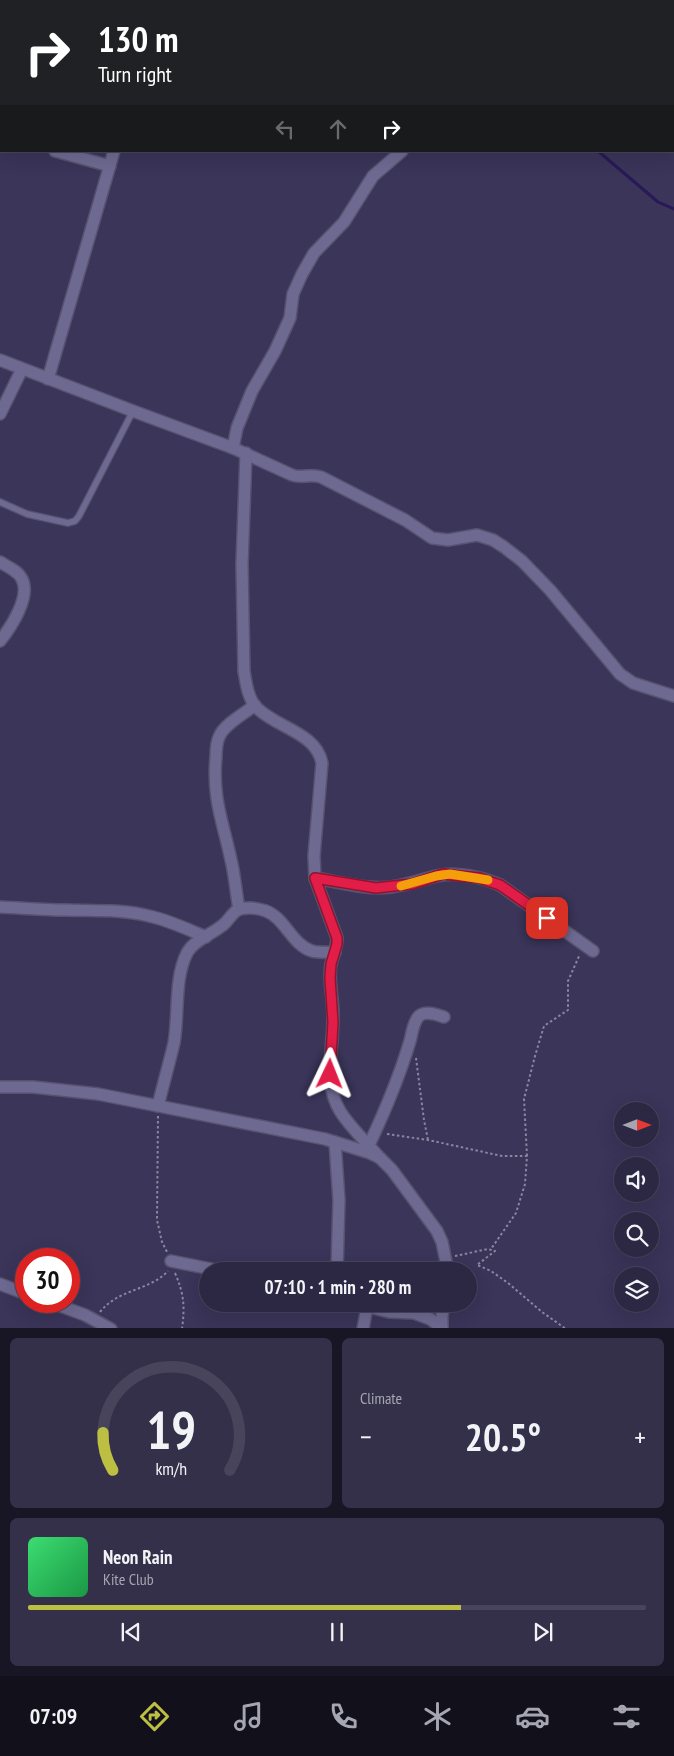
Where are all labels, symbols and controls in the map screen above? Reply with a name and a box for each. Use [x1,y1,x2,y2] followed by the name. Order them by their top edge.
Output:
[98,16,179,62] text: 130 m
[15,20,80,85] icon: right
[98,60,172,88] text: Turn right
[271,115,299,143] icon: left
[324,115,352,143] icon: ahead
[377,115,405,143] icon: right
[526,897,568,939] pin
[533,904,561,932] icon: arrive
[303,1047,355,1099] position arrow
[614,1102,659,1148] north arrow
[614,1102,659,1312] map controls
[614,1157,659,1202] button: sound
[614,1212,659,1257] button: search
[15,1248,80,1313] speed limit sign: 30
[614,1267,659,1312] button: layers
[265,1275,411,1299] text: 07:10 · 1 min · 280 m
[360,1388,402,1408] text: Climate
[146,1396,196,1463] text: 19
[465,1412,541,1461] text: 20.5°
[360,1418,372,1455] text: −
[634,1418,646,1455] text: +
[155,1457,187,1480] text: km/h
[103,1545,172,1569] text: Neon Rain
[103,1569,154,1589] text: Kite Club
[117,1618,145,1646] icon: previous
[323,1618,351,1646] icon: pause
[529,1618,557,1646] icon: next
[137,1699,172,1734] icon: directions
[231,1699,266,1734] icon: music
[326,1699,361,1734] icon: phone
[420,1699,455,1734] icon: climate
[515,1699,550,1734] icon: car
[609,1699,644,1734] icon: filters
[30,1702,77,1730] text: 07:09

